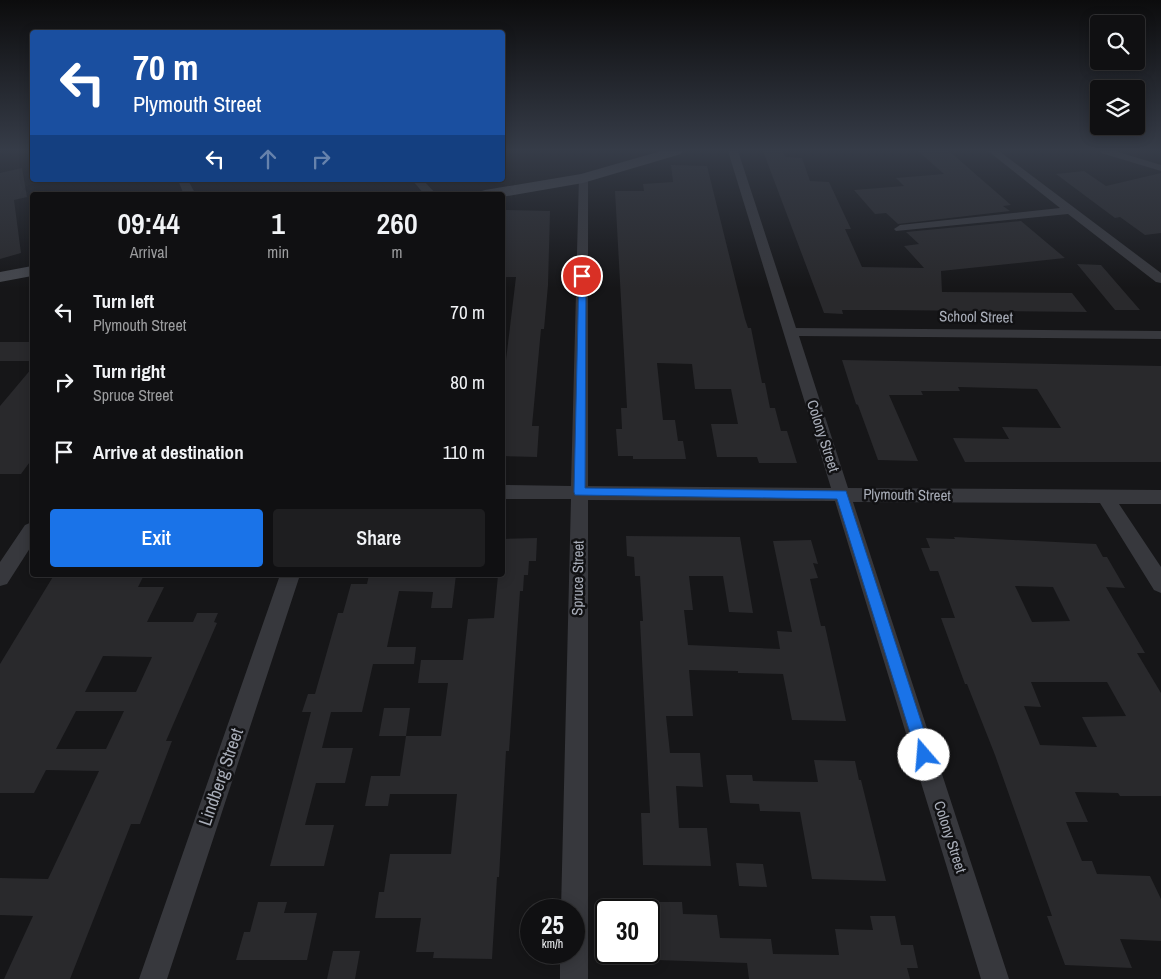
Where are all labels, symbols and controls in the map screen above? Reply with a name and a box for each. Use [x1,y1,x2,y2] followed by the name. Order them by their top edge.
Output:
[1090,15,1145,135] map controls
[1090,15,1145,70] button: search
[133,44,198,91] text: 70 m
[50,50,115,115] icon: left
[1090,80,1145,135] button: layers
[133,89,261,119] text: Plymouth Street
[201,145,229,173] icon: left
[254,145,282,173] icon: ahead
[307,145,335,173] icon: right
[117,203,180,243] text: 09:44
[271,203,285,243] text: 1
[377,203,418,243] text: 260
[130,241,168,263] text: Arrival
[267,241,289,263] text: min
[392,241,403,263] text: m
[561,255,603,297] pin
[568,262,596,290] icon: arrive
[93,288,154,314] text: Turn left
[50,298,78,326] icon: left
[450,299,485,325] text: 70 m
[939,305,1014,328] street label: School Street
[93,314,186,336] text: Plymouth Street
[93,358,165,384] text: Turn right
[50,368,78,396] icon: right
[450,369,485,395] text: 80 m
[93,384,173,406] text: Spruce Street
[802,397,845,475] street label: Colony Street
[50,438,78,466] icon: arrive
[93,439,244,465] text: Arrive at destination
[443,439,485,465] text: 110 m
[863,483,952,506] street label: Plymouth Street
[50,509,263,567] button: Exit
[273,509,485,567] button: Share
[566,540,589,616] street label: Spruce Street
[192,725,249,829] street label: Lindberg Street
[897,728,949,780] position arrow
[929,798,972,876] street label: Colony Street
[595,899,660,964] speed limit sign: 30
[541,908,564,942] text: 25
[542,936,563,952] text: km/h

